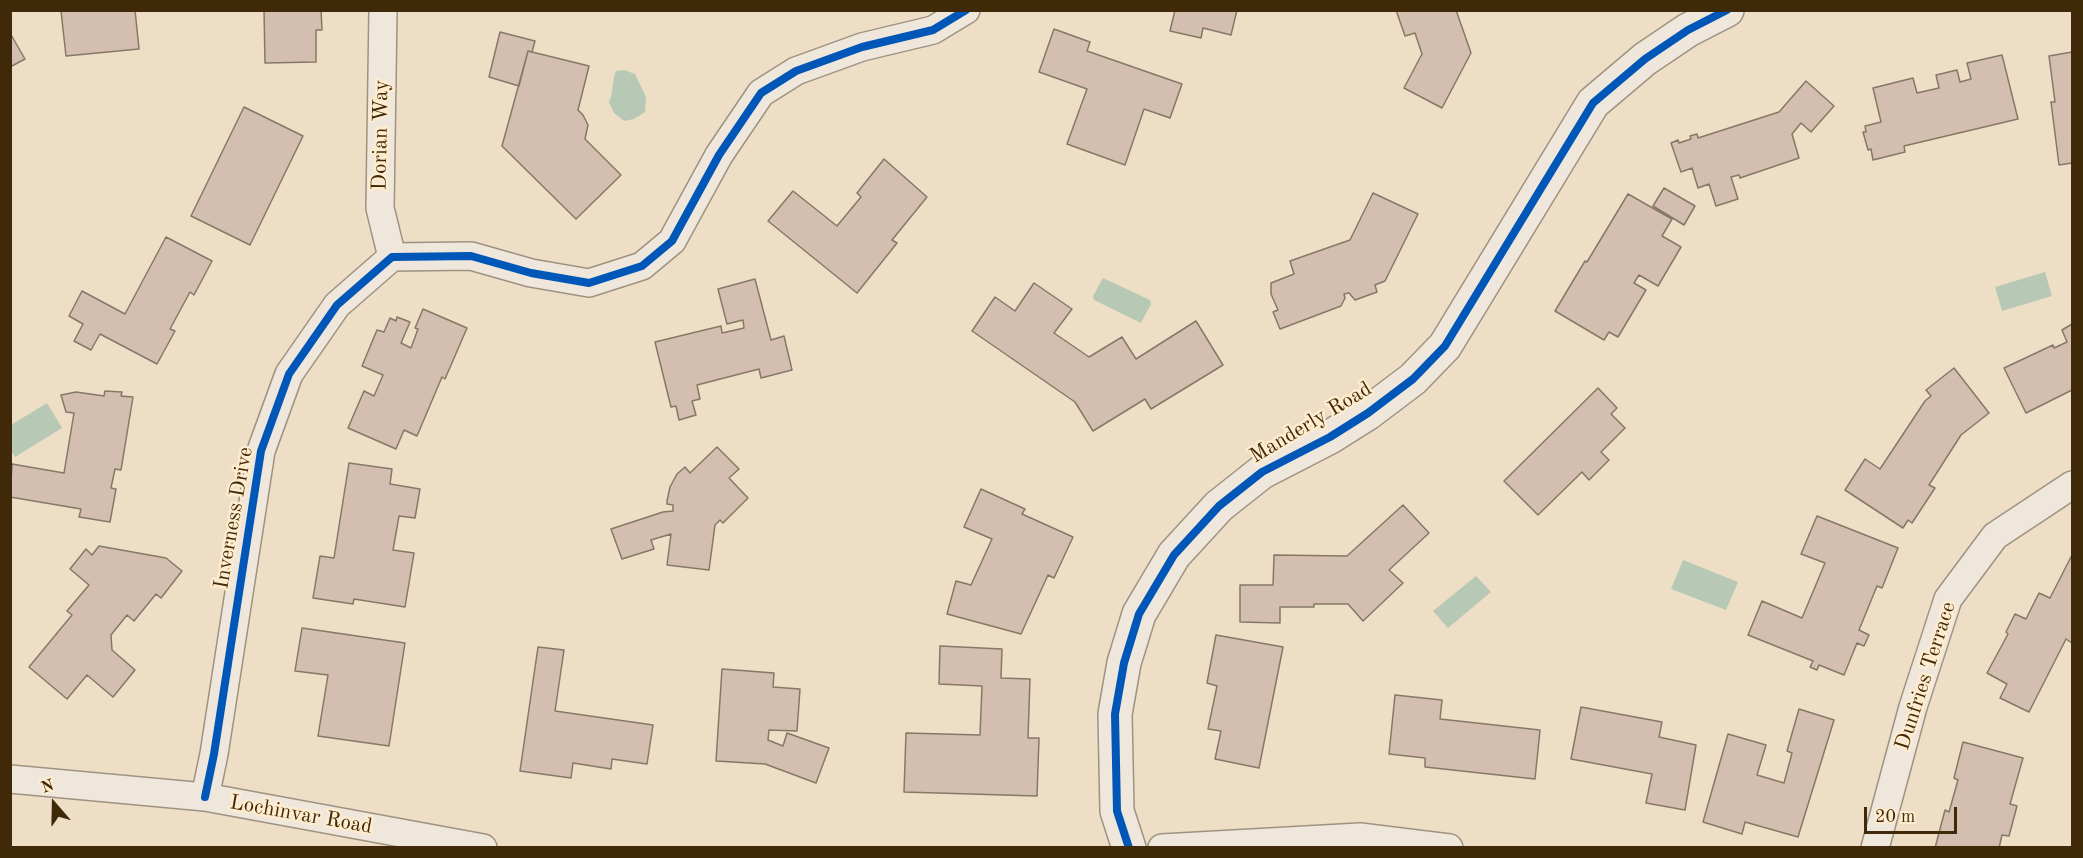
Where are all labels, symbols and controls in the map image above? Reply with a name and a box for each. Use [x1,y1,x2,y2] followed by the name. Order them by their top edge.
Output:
[367,79,395,191] street label: Dorian Way
[1245,377,1377,469] street label: Manderly Road
[209,445,259,591] street label: Inverness Drive
[1890,599,1962,753] street label: Dunfries Terrace
[24,774,84,834] north arrow
[39,777,56,797] text: N
[228,790,374,840] street label: Lochinvar Road
[1867,795,1960,833] scale bar
[1875,808,1915,826] text: 20 m

